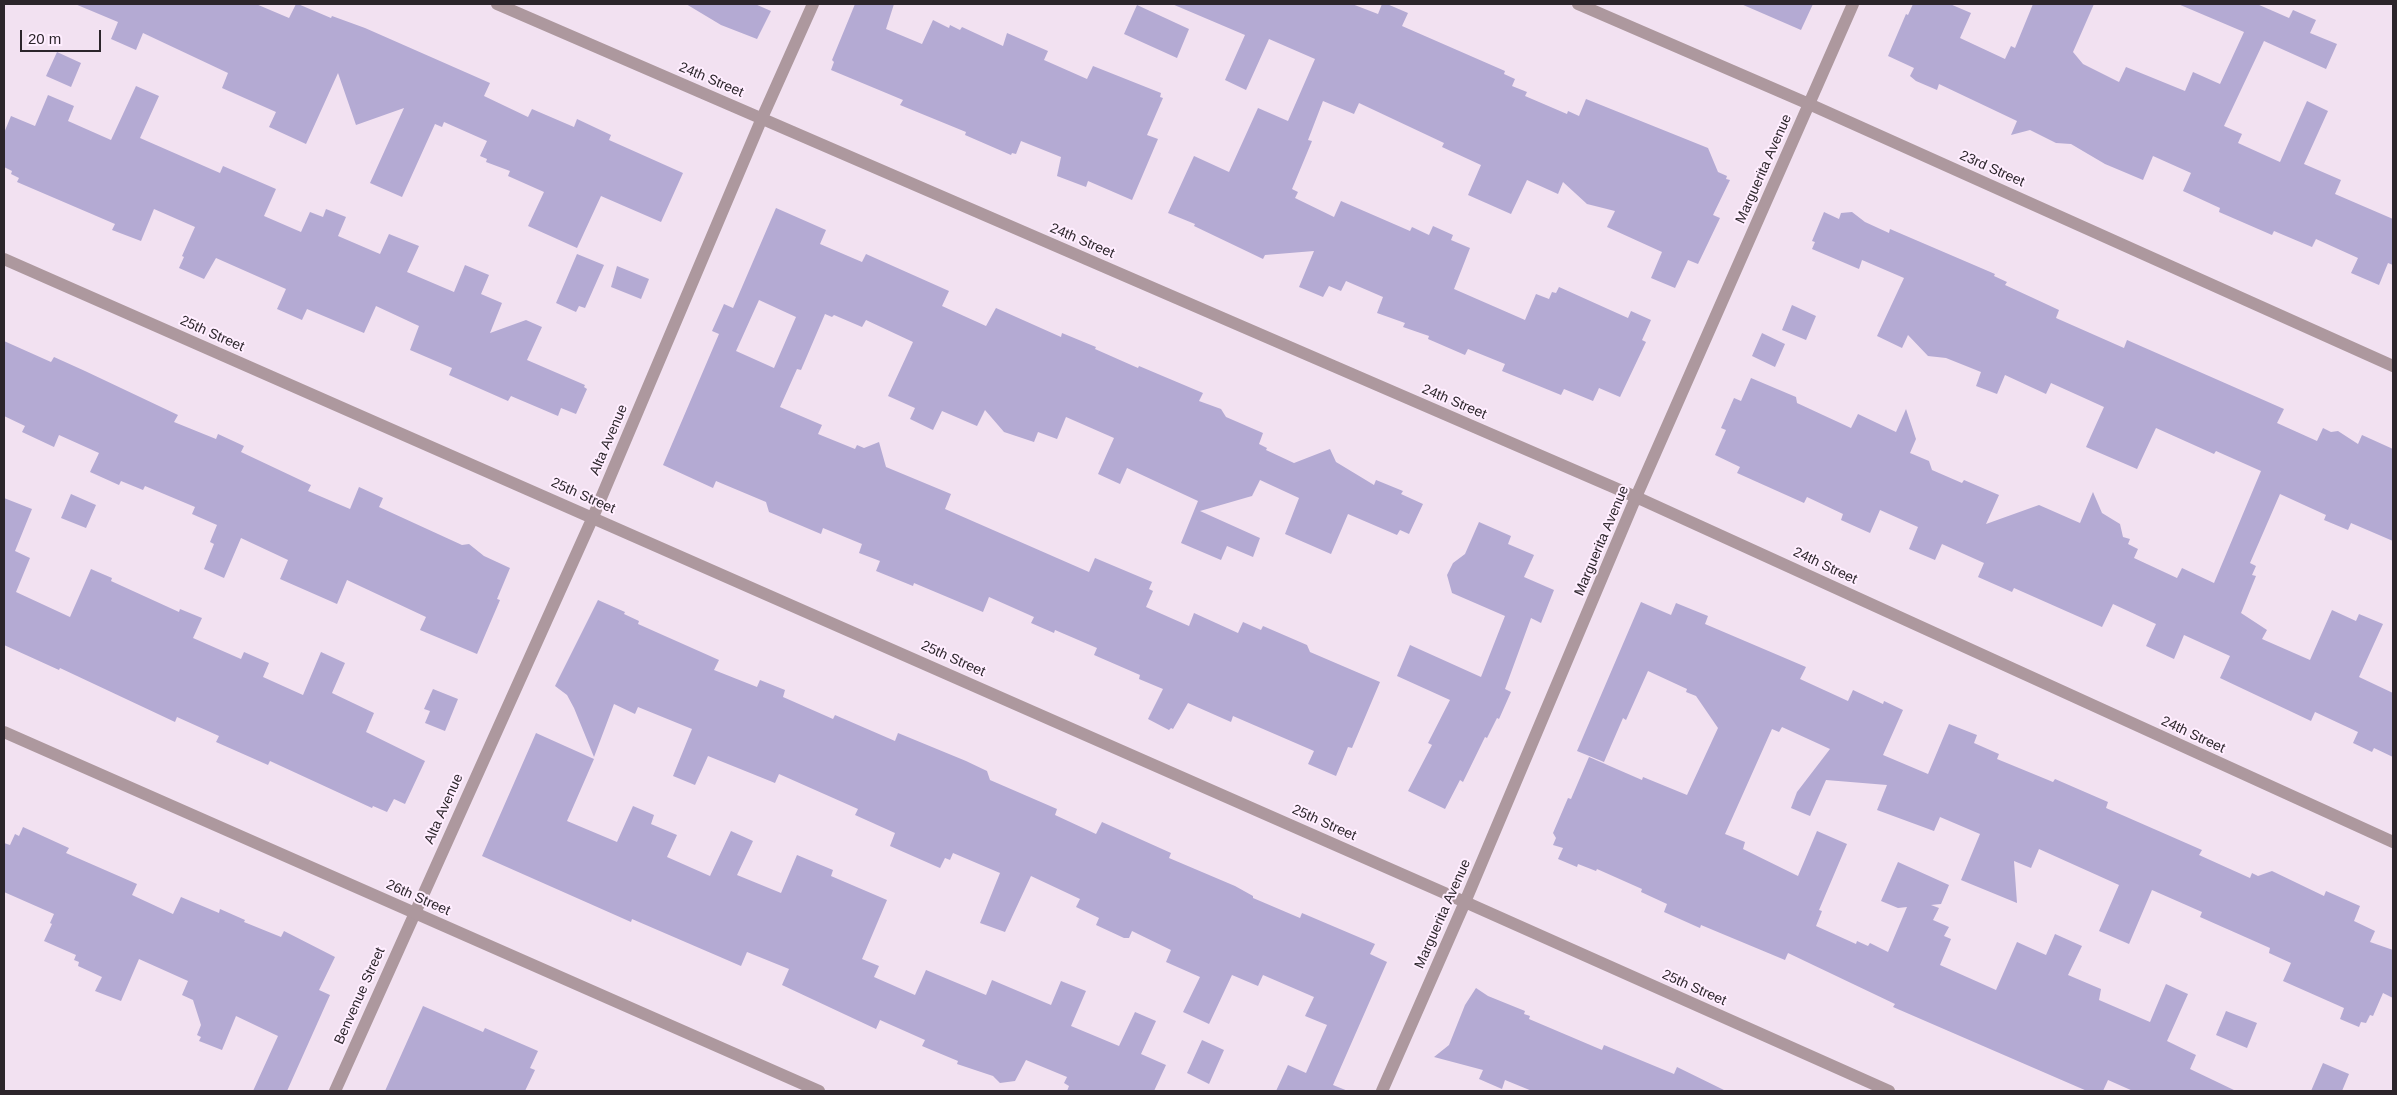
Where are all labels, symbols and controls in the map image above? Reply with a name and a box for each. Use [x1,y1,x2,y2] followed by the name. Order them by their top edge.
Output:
[22,20,104,52] scale bar
[28,30,61,47] text: 20 m
[676,59,746,101] street label: 24th Street
[1732,112,1796,226] street label: Marguerita Avenue
[1957,147,2027,191] street label: 23rd Street
[1047,220,1117,262] street label: 24th Street
[177,312,247,356] street label: 25th Street
[1419,381,1489,423] street label: 24th Street
[587,402,631,478] street label: Alta Avenue
[548,474,618,518] street label: 25th Street
[1571,483,1633,599] street label: Marguerita Avenue
[1790,544,1860,588] street label: 24th Street
[918,637,988,681] street label: 25th Street
[2158,713,2228,757] street label: 24th Street
[421,771,467,847] street label: Alta Avenue
[1289,801,1359,845] street label: 25th Street
[1411,857,1475,971] street label: Marguerita Avenue
[383,876,453,920] street label: 26th Street
[331,945,389,1047] street label: Benvenue Street
[1659,966,1729,1010] street label: 25th Street

